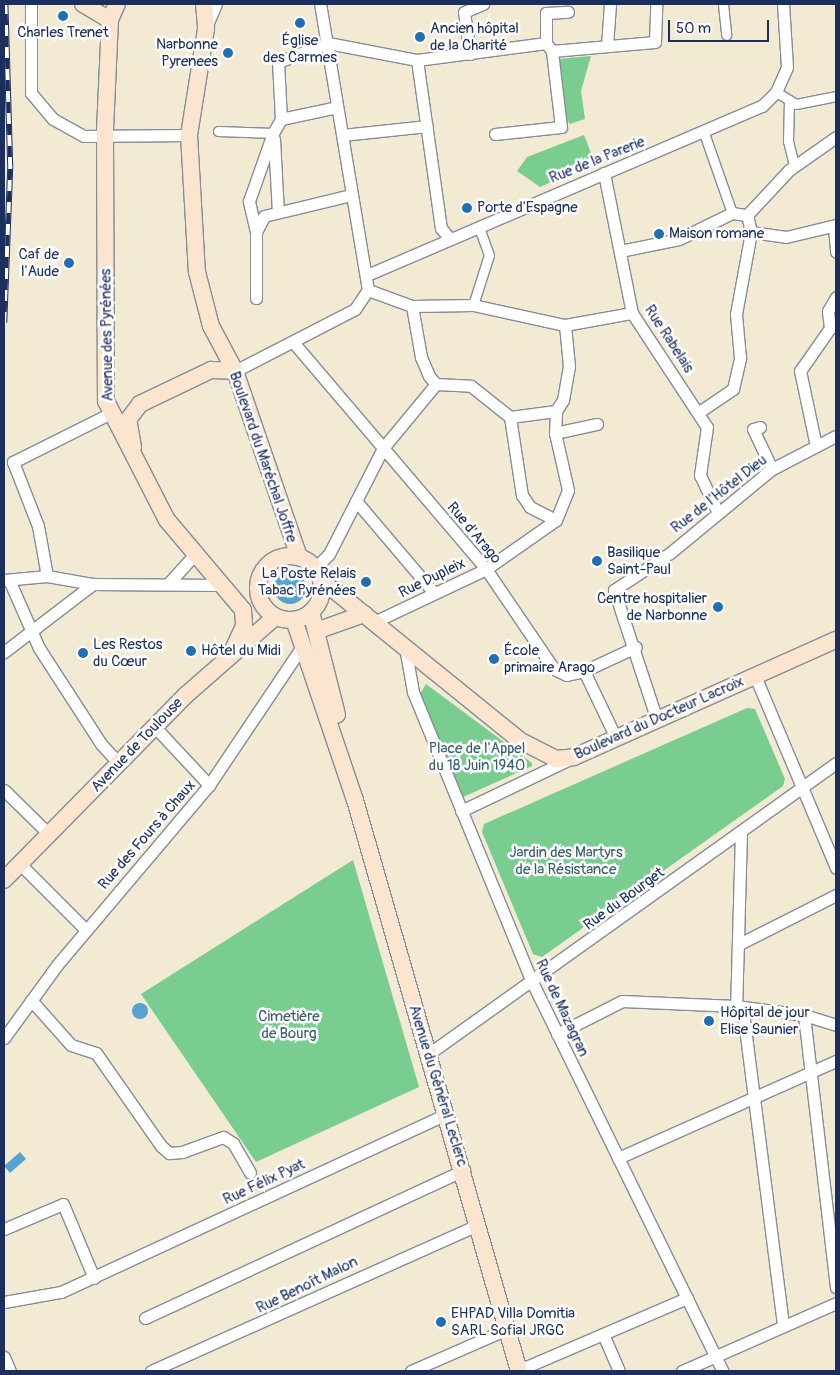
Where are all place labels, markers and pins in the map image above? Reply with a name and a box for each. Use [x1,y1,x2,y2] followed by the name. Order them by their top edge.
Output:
[57,10,69,22] marker: Charles Trenet
[294,17,306,29] marker: Église des Carmes
[430,19,519,54] place label: Ancien hôpital de la Charité
[17,24,109,42] place label: Charles Trenet
[263,31,337,66] place label: Église des Carmes
[414,31,426,43] marker: Ancien hôpital de la Charité
[156,35,218,70] place label: Narbonne Pyrenees
[222,47,234,59] marker: Narbonne Pyrenees
[477,199,578,217] place label: Porte d'Espagne
[461,202,473,214] marker: Porte d'Espagne
[669,225,764,243] place label: Maison romane
[653,228,665,240] marker: Maison romane
[19,245,59,280] place label: Caf de l'Aude
[63,257,75,269] marker: Caf de l'Aude
[607,543,671,578] place label: Basilique Saint-Paul
[591,555,603,567] marker: Basilique Saint-Paul
[258,564,356,599] place label: La Poste Relais Tabac Pyrénées
[360,576,372,588] marker: La Poste Relais Tabac Pyrénées
[597,589,707,624] place label: Centre hospitalier de Narbonne
[711,600,725,614] marker: Centre hospitalier de Narbonne
[93,635,162,670] place label: Les Restos du Cœur
[504,641,595,676] place label: École primaire Arago
[201,642,281,660] place label: Hôtel du Midi
[185,645,197,657] marker: Hôtel du Midi
[77,647,89,659] marker: Les Restos du Cœur
[488,653,500,665] marker: École primaire Arago
[720,1003,810,1038] place label: Hôpital de jour Elise Saunier
[702,1014,716,1028] marker: Hôpital de jour Elise Saunier
[451,1304,575,1339] place label: EHPAD Villa Domitia SARL Sofial JRGC
[435,1316,447,1328] marker: EHPAD Villa Domitia SARL Sofial JRGC

